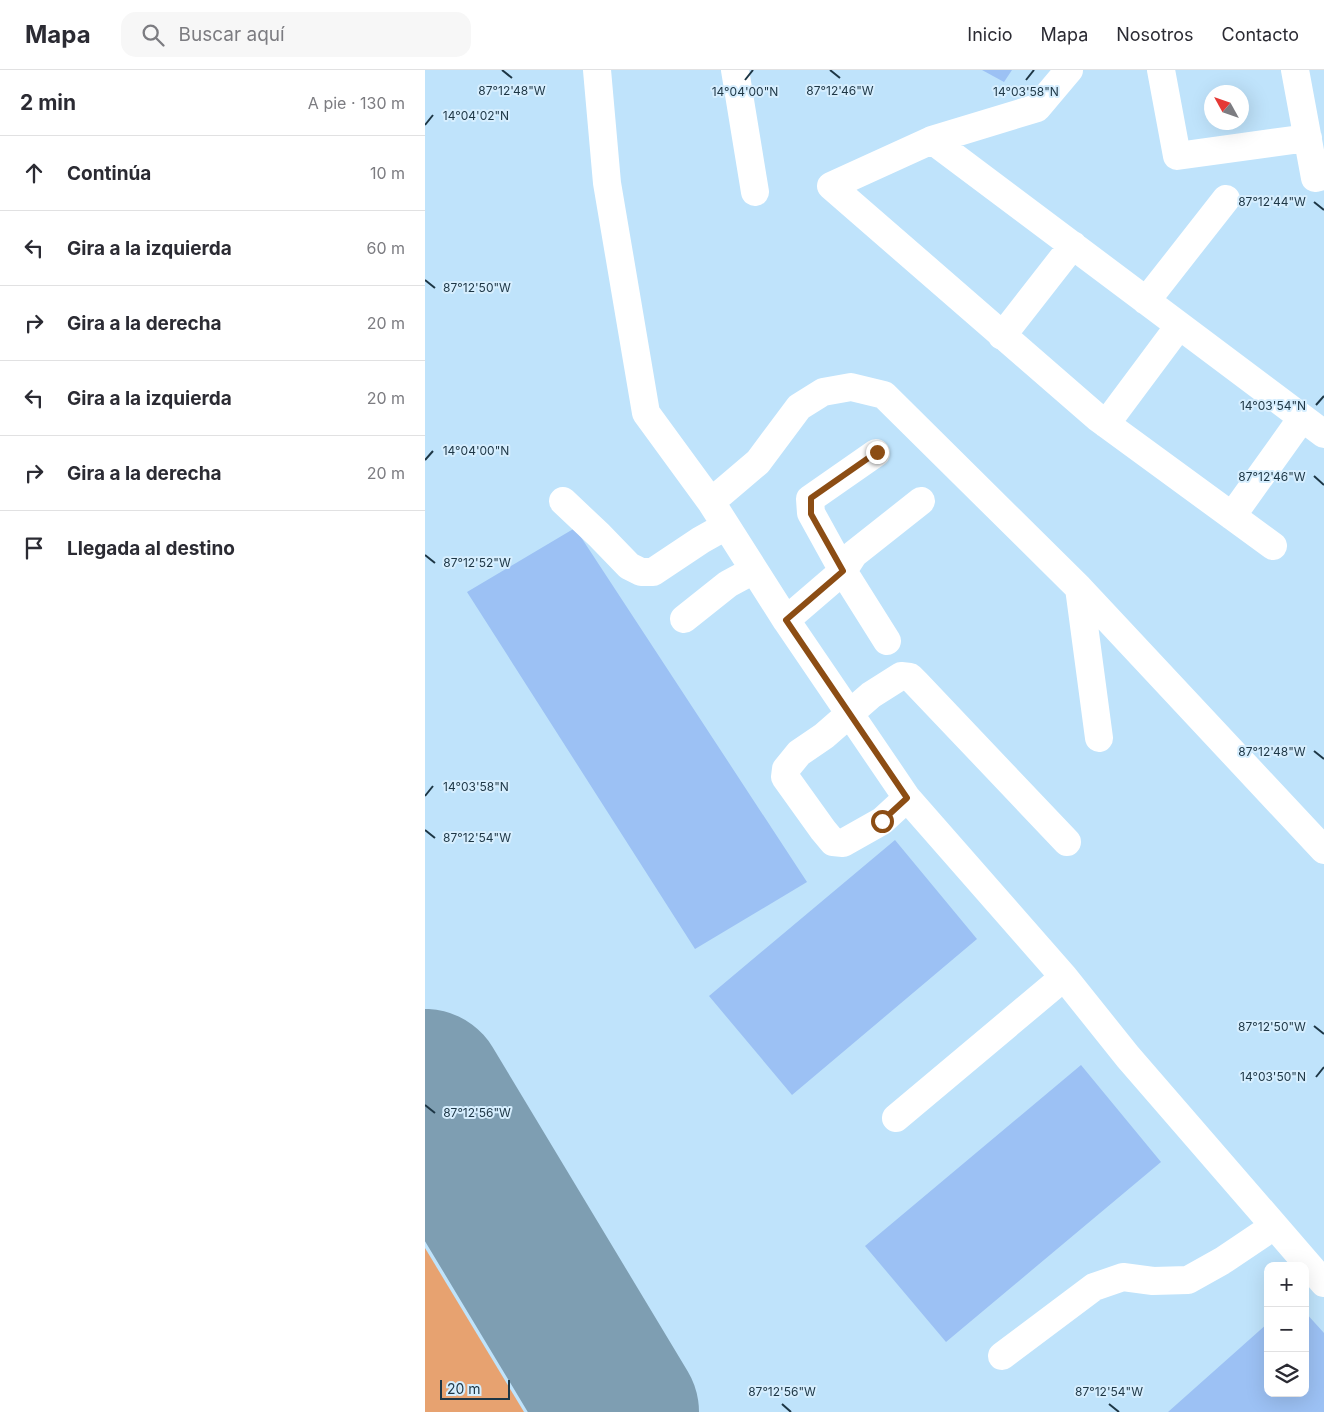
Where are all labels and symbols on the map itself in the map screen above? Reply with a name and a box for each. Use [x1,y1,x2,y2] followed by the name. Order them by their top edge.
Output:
[478,83,546,98] text: 87°12'48"W
[806,83,874,98] text: 87°12'46"W
[712,84,778,99] text: 14°04'00"N
[993,84,1059,99] text: 14°03'58"N
[1204,85,1249,130] north arrow
[443,108,509,123] text: 14°04'02"N
[1238,194,1306,209] text: 87°12'44"W
[443,280,511,295] text: 87°12'50"W
[1240,398,1306,413] text: 14°03'54"N
[866,441,889,464] route end
[443,443,509,458] text: 14°04'00"N
[1238,469,1306,484] text: 87°12'46"W
[443,555,511,570] text: 87°12'52"W
[1238,744,1306,759] text: 87°12'48"W
[443,779,509,794] text: 14°03'58"N
[871,810,894,833] route start
[443,830,511,845] text: 87°12'54"W
[1238,1019,1306,1034] text: 87°12'50"W
[1240,1069,1306,1084] text: 14°03'50"N
[443,1105,511,1120] text: 87°12'56"W
[440,1377,510,1400] scale bar
[748,1384,816,1399] text: 87°12'56"W
[1075,1384,1143,1399] text: 87°12'54"W

